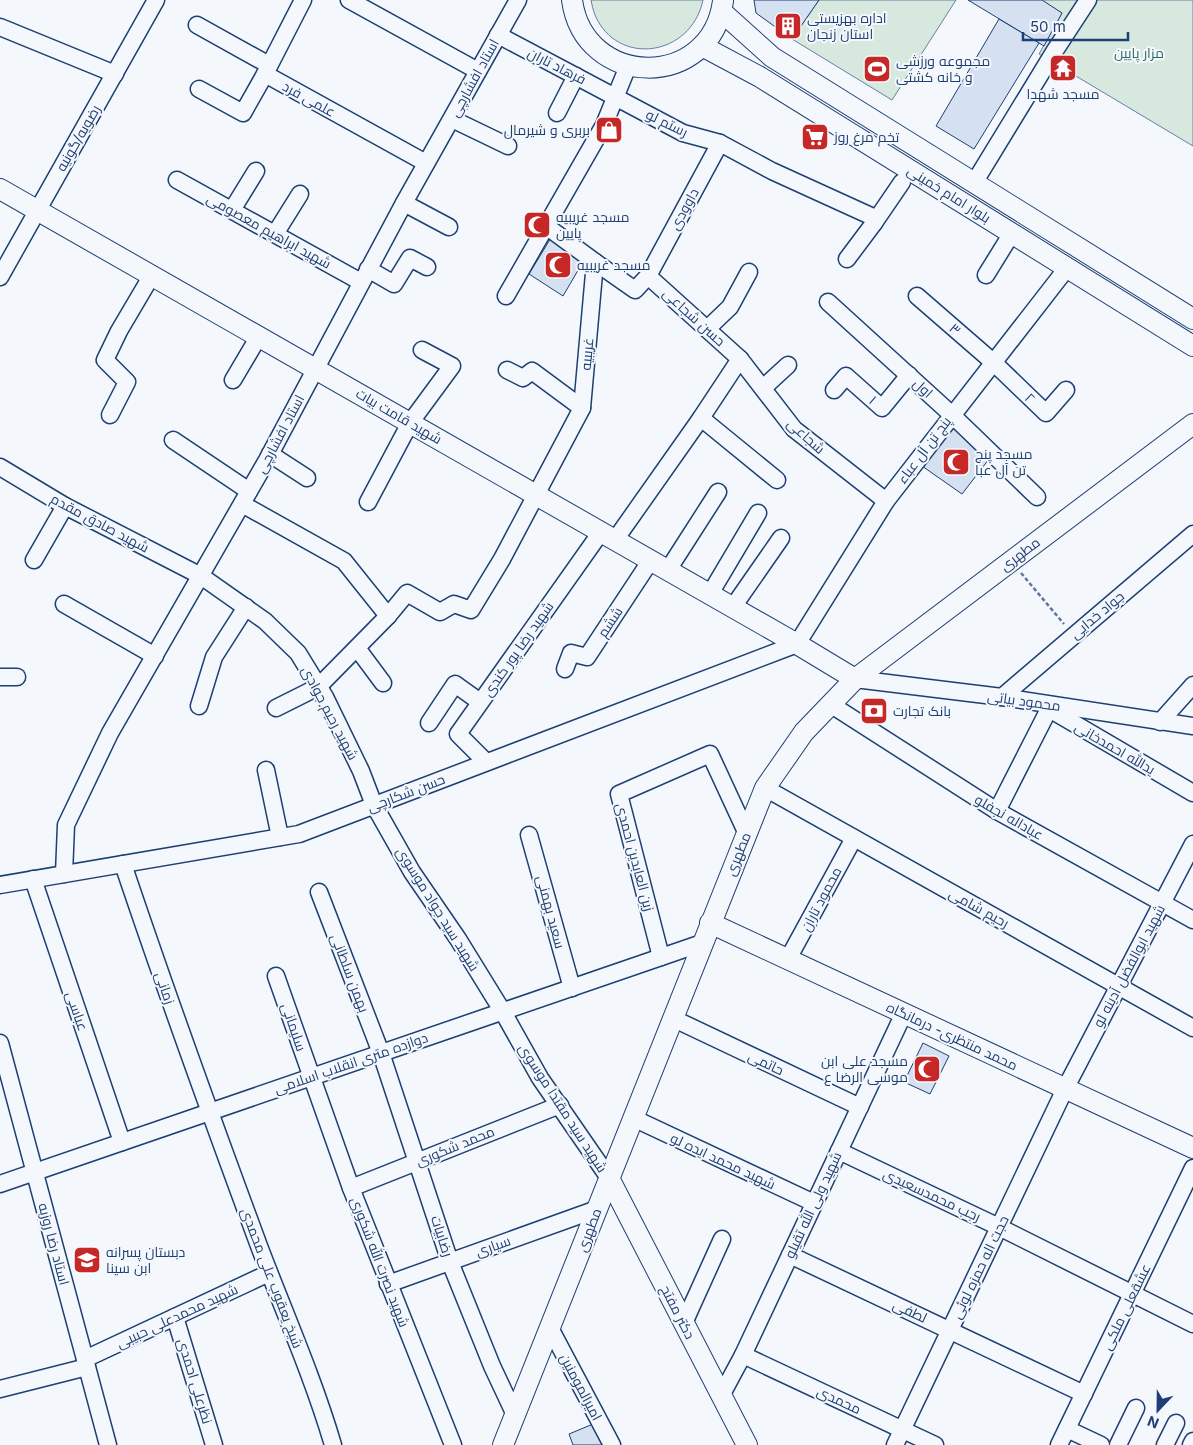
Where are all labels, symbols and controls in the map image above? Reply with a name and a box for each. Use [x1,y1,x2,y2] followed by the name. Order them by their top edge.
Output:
[807,9,887,42] place label: اداره بهزیستی استان زنجان
[1023,10,1128,42] scale bar
[773,11,803,41] building icon: اداره بهزیستی استان زنجان
[1030,17,1066,36] text: 50 m
[445,36,504,121] street label: استاد افشارچی
[525,44,589,87] street label: فرهاد تاران
[1114,44,1164,63] park label: مزار پایین
[896,52,990,85] place label: مجموعه ورزشی و خانه کشتی
[1048,53,1078,83] temple icon: مسجد شهدا
[862,54,892,84] sports icon: مجموعه ورزشی و خانه کشتی
[280,77,339,120] street label: علمی فرد
[1027,85,1099,102] place label: مسجد شهدا
[52,102,103,174] street label: رضویه/گونیه
[643,105,691,142] street label: رستم لو
[594,115,624,145] shop icon: بربری و شیرمال
[504,121,590,139] place label: بربری و شیرمال
[800,122,830,152] supermarket icon: تخم مرغ روز
[833,128,899,147] place label: تخم مرغ روز
[903,161,994,228] street label: بلوار امام خمینی
[665,185,702,233] street label: داوودی
[203,189,334,274] street label: شهید ابراهیم معصومی
[556,208,629,243] place label: مسجد غریبیه پایین
[522,210,552,240] mosque icon: مسجد غریبیه پایین
[543,250,573,280] mosque icon: مسجد غریبیه
[577,256,650,273] place label: مسجد غریبیه
[660,284,729,349] street label: حسن شجاعی
[946,319,964,338] street label: ۳
[577,337,596,371] street label: غریبیه
[909,374,937,402] street label: اول
[353,384,445,447] street label: شهید قامت بیات
[1022,389,1039,406] street label: ۲
[252,392,309,477] street label: استاد افشارچی
[866,392,881,407] street label: ۱
[893,413,956,488] street label: پنج تن آل عباء
[784,414,829,457] street label: شجاعی
[975,445,1033,479] place label: مسجد پنج تن آل عبا
[941,447,971,477] mosque icon: مسجد پنج تن آل عبا
[47,489,152,557] street label: شهید صادق مقدم
[996,533,1043,574] street label: مطهری
[1066,587,1127,642] street label: جواد خدایی
[479,598,558,701] street label: شهید رضا پور کندی
[593,603,627,641] street label: ششم
[297,663,362,764] street label: شهید رحیم جوادی
[986,687,1062,714] street label: محمود بیاتی
[859,696,889,726] bank icon: بانک تجارت
[893,702,951,719] place label: بانک تجارت
[1072,718,1159,778] street label: یدالله احمدخانی
[364,770,448,817] street label: حسن شکارچی
[972,790,1047,843] street label: عباداله نجفلو
[613,801,658,913] street label: زین العابدین احمدی
[721,830,754,878] street label: مطهری
[393,844,484,974] street label: شهید سید جواد موسوی
[797,864,845,934] street label: محمود تاران
[534,873,569,950] street label: سعید بهمنی
[945,884,1012,933] street label: رحیم شامی
[1089,901,1168,1030] street label: شهید ابوالفضل آدینه لو
[328,931,373,1015] street label: بهمن سلطانی
[152,970,179,1006] street label: زمانی
[63,989,92,1033] street label: عباسی
[884,998,1020,1073] street label: محمد منتظری- درمانگاه
[278,1001,311,1053] street label: سلیمانی
[272,1028,430,1097] street label: دوازده متری انقلاب اسلامی
[515,1040,611,1175] street label: شهید سید مقتدا موسوی
[746,1047,787,1078] street label: حاتمی
[821,1052,908,1086] place label: مسجد علی ابن موسی الرضا ع
[912,1054,942,1084] mosque icon: مسجد علی ابن موسی الرضا ع
[413,1122,497,1169] street label: محمد شکوری
[668,1129,778,1192] street label: شهید محمد ایده لو
[780,1149,845,1261] street label: شهید ولی الله تقیلو
[881,1164,984,1225] street label: رجب محمدسعیدی
[348,1194,413,1329] street label: شهید نصرت الله شکوری
[35,1201,74,1287] street label: استاد رضا روزبه
[237,1205,307,1351] street label: شیخ یعقوب علی محمدی
[572,1206,605,1254] street label: مطهری
[947,1212,1012,1321] street label: حجت اله حمزه لوئی
[428,1213,457,1259] street label: رضابیات
[473,1231,513,1260] street label: سیاری
[106,1243,185,1276] place label: دبستان پسرانه ابن سینا
[72,1245,102,1275] school or university icon: دبستان پسرانه ابن سینا
[1097,1261,1154,1353] street label: عشقعلی ملکی
[113,1280,240,1351] street label: شهید محمدعلی حبیبی
[657,1282,699,1342] street label: دکتر مفتح
[890,1295,930,1326] street label: لطفی
[174,1336,217,1426] street label: نظرعلی احمدی
[557,1350,606,1423] street label: امیرالمومنین
[814,1382,864,1417] street label: محمدی
[1133,1385,1183,1435] north arrow
[1145,1413,1161,1432] text: N

